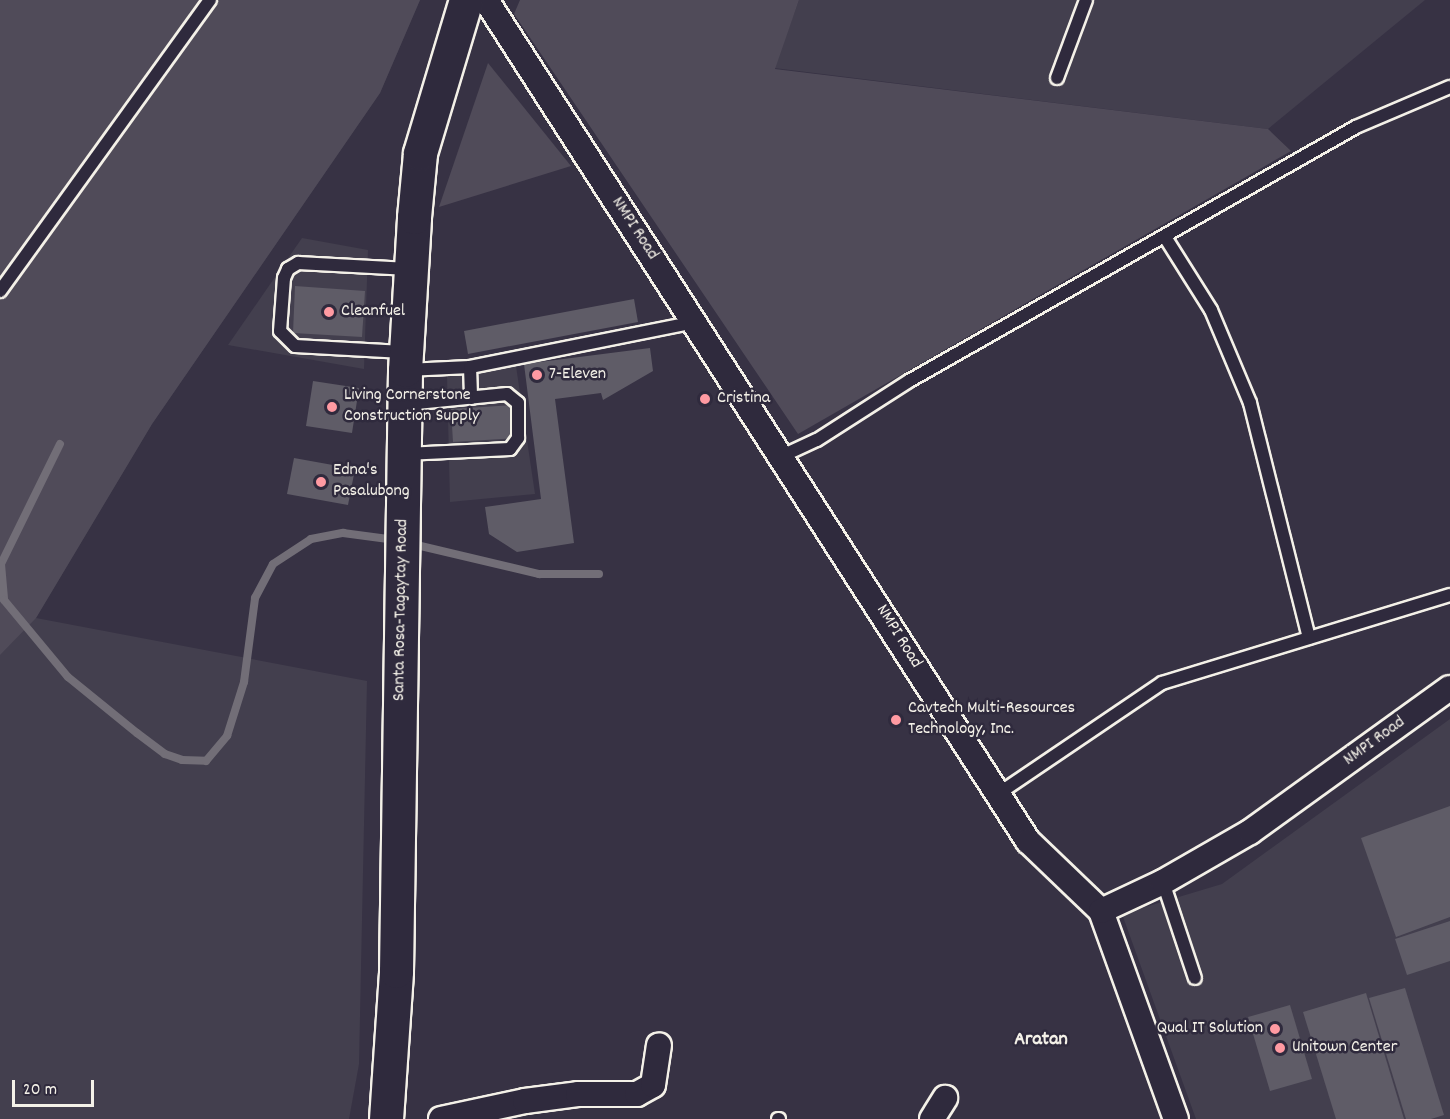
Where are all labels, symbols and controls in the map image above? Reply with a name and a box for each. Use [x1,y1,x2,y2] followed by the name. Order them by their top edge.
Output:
[606,193,662,265] street label: NMPI Road
[341,301,405,323] place label: Cleanfuel
[322,305,336,319] marker: Cleanfuel
[549,364,606,386] place label: 7-Eleven
[530,368,544,382] marker: 7-Eleven
[344,386,479,428] place label: Living Cornerstone Construction Supply
[717,388,770,410] place label: Cristina
[698,392,712,406] marker: Cristina
[325,400,339,414] marker: Living Cornerstone Construction Supply
[333,461,410,504] place label: Edna's Pasalubong
[314,475,328,489] marker: Edna's Pasalubong
[390,519,414,701] street label: Santa Rosa-Tagaytay Road
[870,601,926,673] street label: NMPI Road
[908,699,1075,742] place label: Cavtech Multi-Resources Technology, Inc.
[1340,712,1410,772] street label: NMPI Road
[889,713,903,727] marker: Cavtech Multi-Resources Technology, Inc.
[1157,1018,1263,1040] place label: Qual IT Solution
[1268,1022,1282,1036] marker: Qual IT Solution
[1014,1028,1068,1052] district label: Aratan
[1292,1037,1397,1059] place label: Unitown Center
[1273,1041,1287,1055] marker: Unitown Center
[15,1068,98,1106] scale bar
[23,1078,57,1103] text: 20 m

